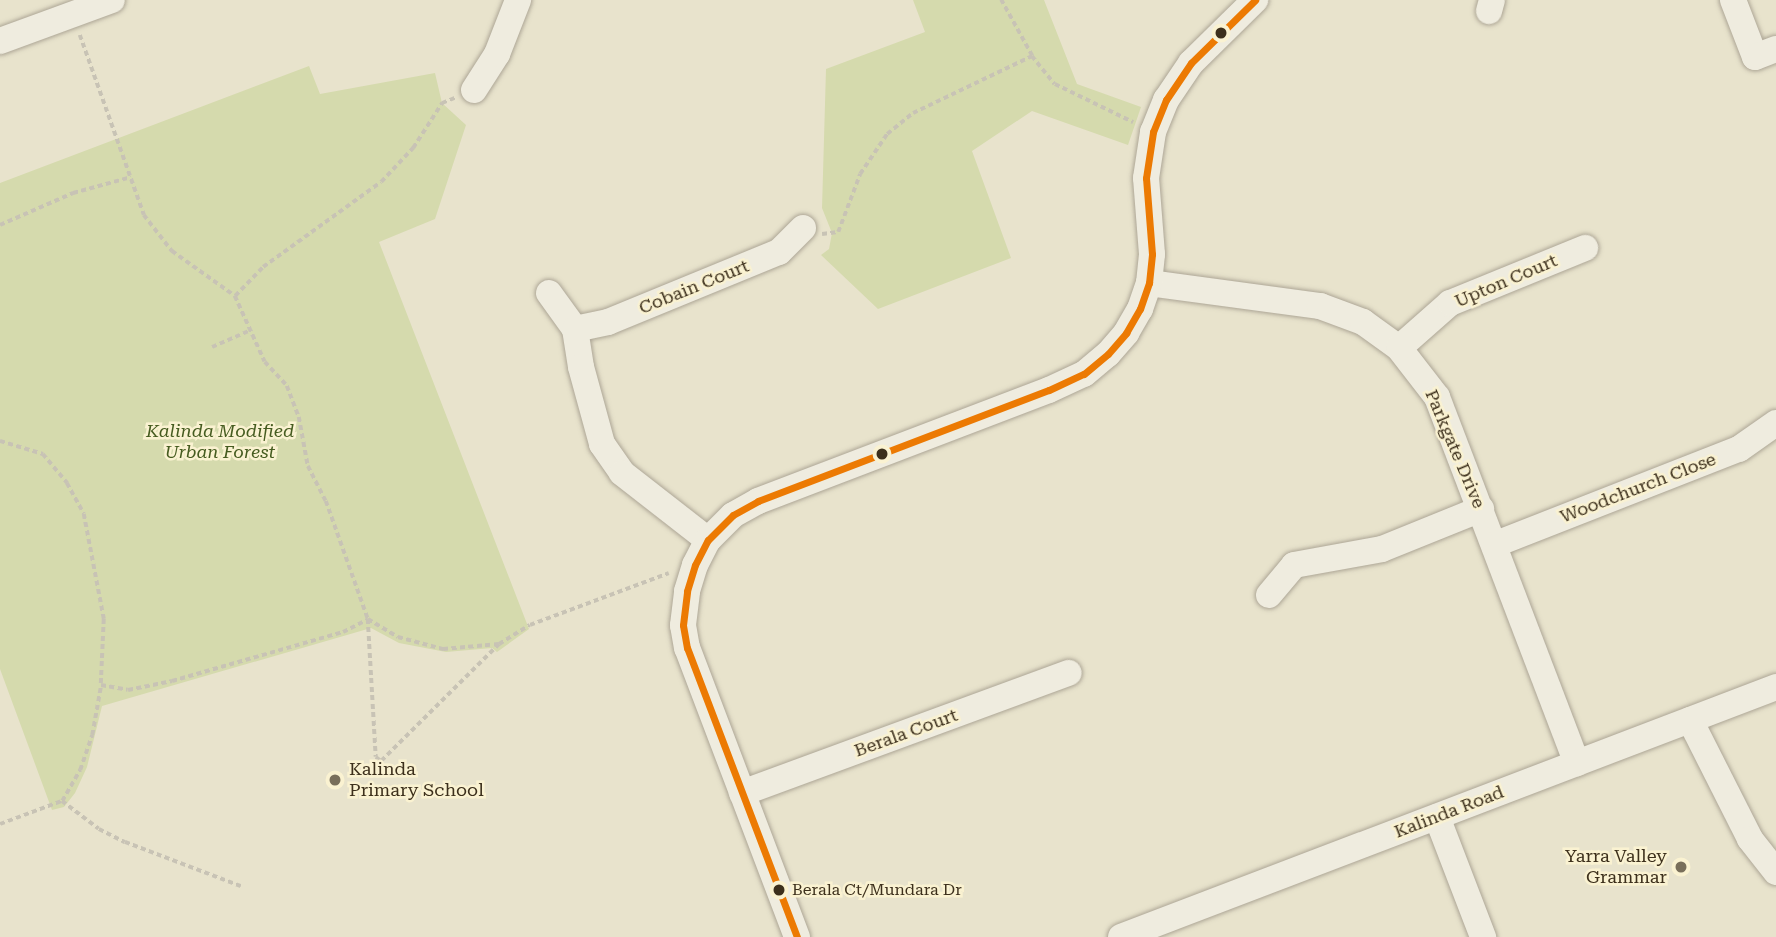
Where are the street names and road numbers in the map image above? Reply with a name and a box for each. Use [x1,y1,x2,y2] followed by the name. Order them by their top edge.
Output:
[1451,250,1561,312] street label: Upton Court
[636,255,752,319] street label: Cobain Court
[1420,386,1490,512] street label: Parkgate Drive
[1557,448,1719,528] street label: Woodchurch Close
[851,704,961,762] street label: Berala Court
[1391,781,1507,843] street label: Kalinda Road

